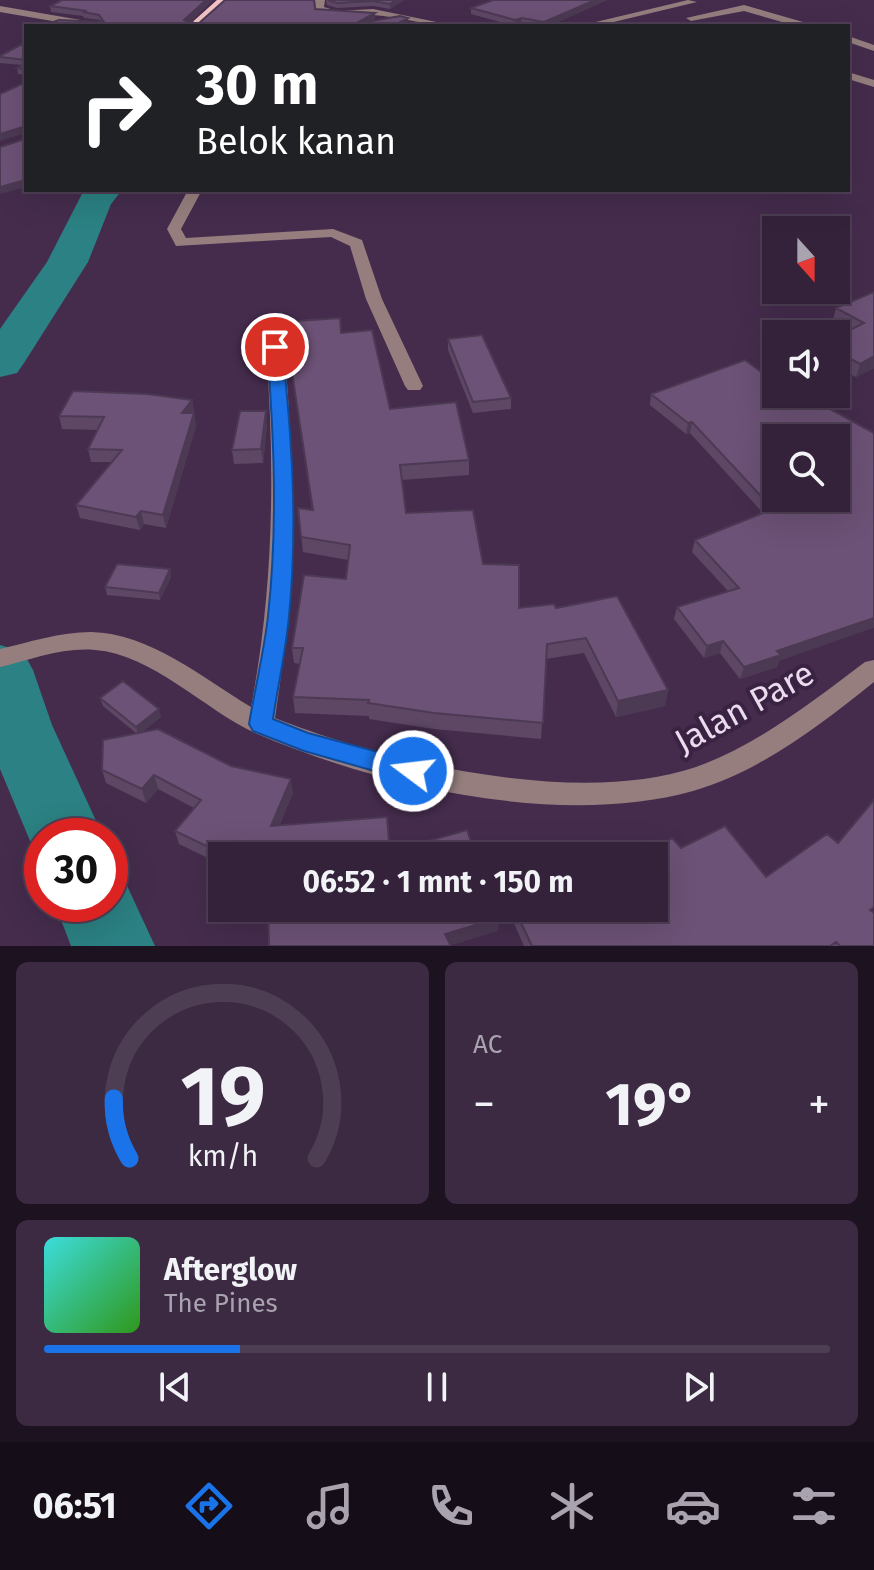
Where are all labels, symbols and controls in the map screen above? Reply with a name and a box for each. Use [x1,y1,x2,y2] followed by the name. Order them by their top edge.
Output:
[196,52,318,119] text: 30 m
[64,56,168,160] icon: right
[196,120,396,164] text: Belok kanan
[762,216,850,304] north arrow
[762,216,850,512] map controls
[241,313,309,381] pin
[762,320,850,408] button: sound
[253,325,297,369] icon: arrive
[762,424,850,512] button: search
[667,652,821,762] street label: Jalan Pare
[371,729,455,813] position arrow
[24,818,128,922] speed limit sign: 30
[302,864,574,900] text: 06:52 · 1 mnt · 150 m
[473,1029,502,1060] text: AC
[180,1047,265,1147] text: 19
[605,1069,698,1141] text: 19°
[473,1078,495,1131] text: −
[808,1078,830,1131] text: +
[187,1139,258,1174] text: km/h
[164,1252,297,1288] text: Afterglow
[164,1288,278,1319] text: The Pines
[153,1365,197,1409] icon: previous
[415,1365,459,1409] icon: pause
[677,1365,721,1409] icon: next
[181,1478,237,1534] icon: directions
[302,1478,358,1534] icon: music
[423,1478,479,1534] icon: phone
[544,1478,600,1534] icon: climate
[665,1478,721,1534] icon: car
[786,1478,842,1534] icon: filters
[32,1484,117,1528] text: 06:51

